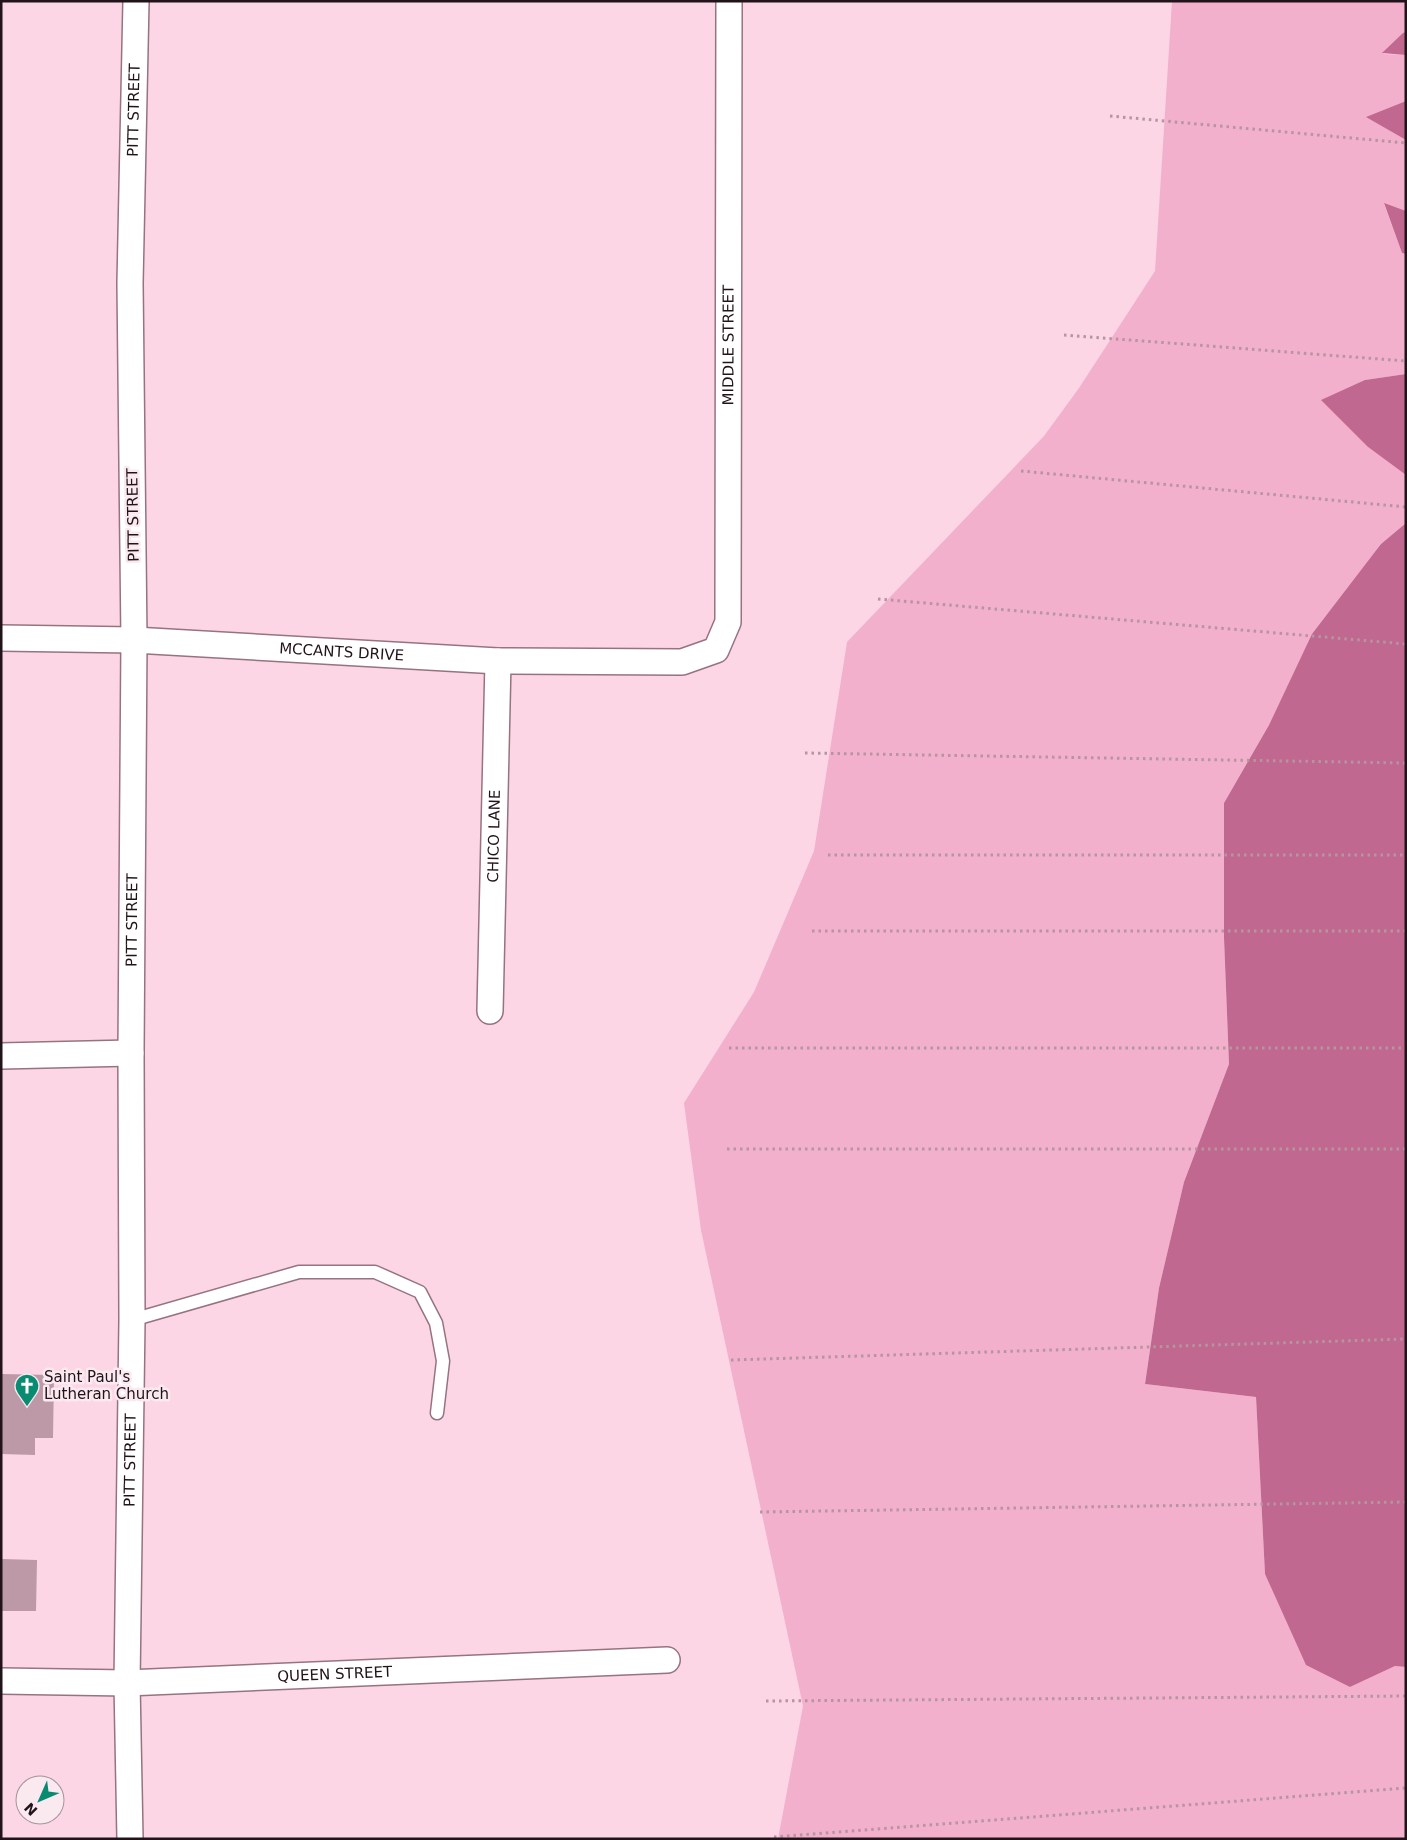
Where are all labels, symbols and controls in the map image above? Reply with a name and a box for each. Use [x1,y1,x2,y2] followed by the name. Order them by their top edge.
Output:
[124,62,144,157] street label: PITT STREET
[719,284,738,405] street label: MIDDLE STREET
[123,467,143,562] street label: PITT STREET
[279,639,405,665] street label: MCCANTS DRIVE
[484,789,504,883] street label: CHICO LANE
[123,872,141,967] street label: PITT STREET
[44,1368,169,1403] place label: Saint Paul's Lutheran Church
[14,1373,40,1407] church icon: Saint Paul's Lutheran Church
[120,1412,140,1507] street label: PITT STREET
[277,1663,393,1686] street label: QUEEN STREET
[15,1775,65,1825] north arrow
[21,1799,41,1819] text: N

